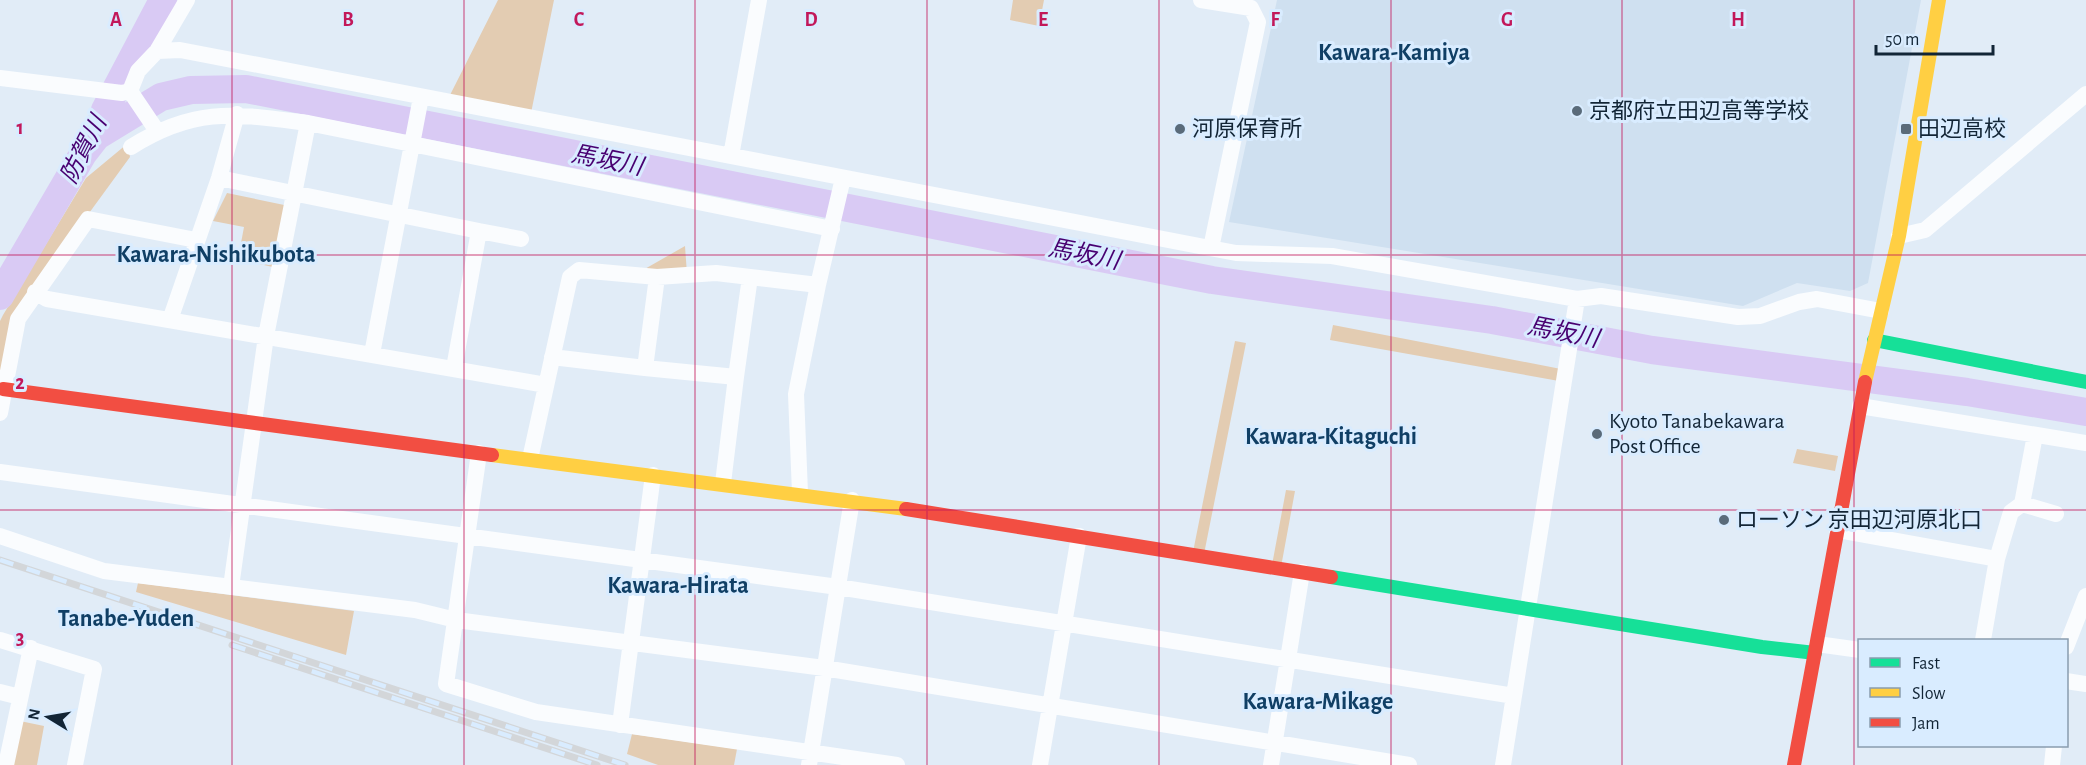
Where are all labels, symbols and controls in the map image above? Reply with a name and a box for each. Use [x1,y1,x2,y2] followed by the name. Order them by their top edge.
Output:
[110,10,122,30] text: A
[342,10,354,30] text: B
[574,10,585,30] text: C
[804,10,818,30] text: D
[1038,10,1048,30] text: E
[1270,10,1280,30] text: F
[1501,10,1513,30] text: G
[1731,10,1745,30] text: H
[1876,18,1993,56] scale bar
[1885,31,1919,49] text: 50 m
[1318,41,1470,65] district label: Kawara-Kamiya
[1589,99,1809,122] place label: 京都府立田辺高等学校
[1570,104,1584,118] marker: 京都府立田辺高等学校
[55,109,112,188] water label: 防賀川
[1192,117,1302,140] place label: 河原保育所
[1918,117,2006,140] place label: 田辺高校
[16,118,24,138] text: 1
[1173,122,1187,136] marker: 河原保育所
[1899,122,1913,136] marker: 田辺高校
[569,140,648,180] water label: 馬坂川
[1046,234,1125,274] water label: 馬坂川
[117,243,315,267] district label: Kawara-Nishikubota
[1525,312,1604,352] water label: 馬坂川
[15,373,25,393] text: 2
[1609,410,1785,457] place label: Kyoto Tanabekawara Post Office
[1245,425,1417,449] district label: Kawara-Kitaguchi
[1590,427,1604,441] marker: Kyoto Tanabekawara Post Office
[1736,508,1982,531] place label: ローソン 京田辺河原北口
[1717,513,1731,527] marker: ローソン 京田辺河原北口
[607,574,749,598] district label: Kawara-Hirata
[58,607,194,631] district label: Tanabe-Yuden
[16,628,24,648] text: 3
[1858,639,2068,747] legend
[1912,655,1940,673] text: Fast
[1912,685,1945,703] text: Slow
[18,687,78,747] north arrow
[1243,690,1393,714] district label: Kawara-Mikage
[25,707,43,721] text: N
[1912,715,1940,733] text: Jam

